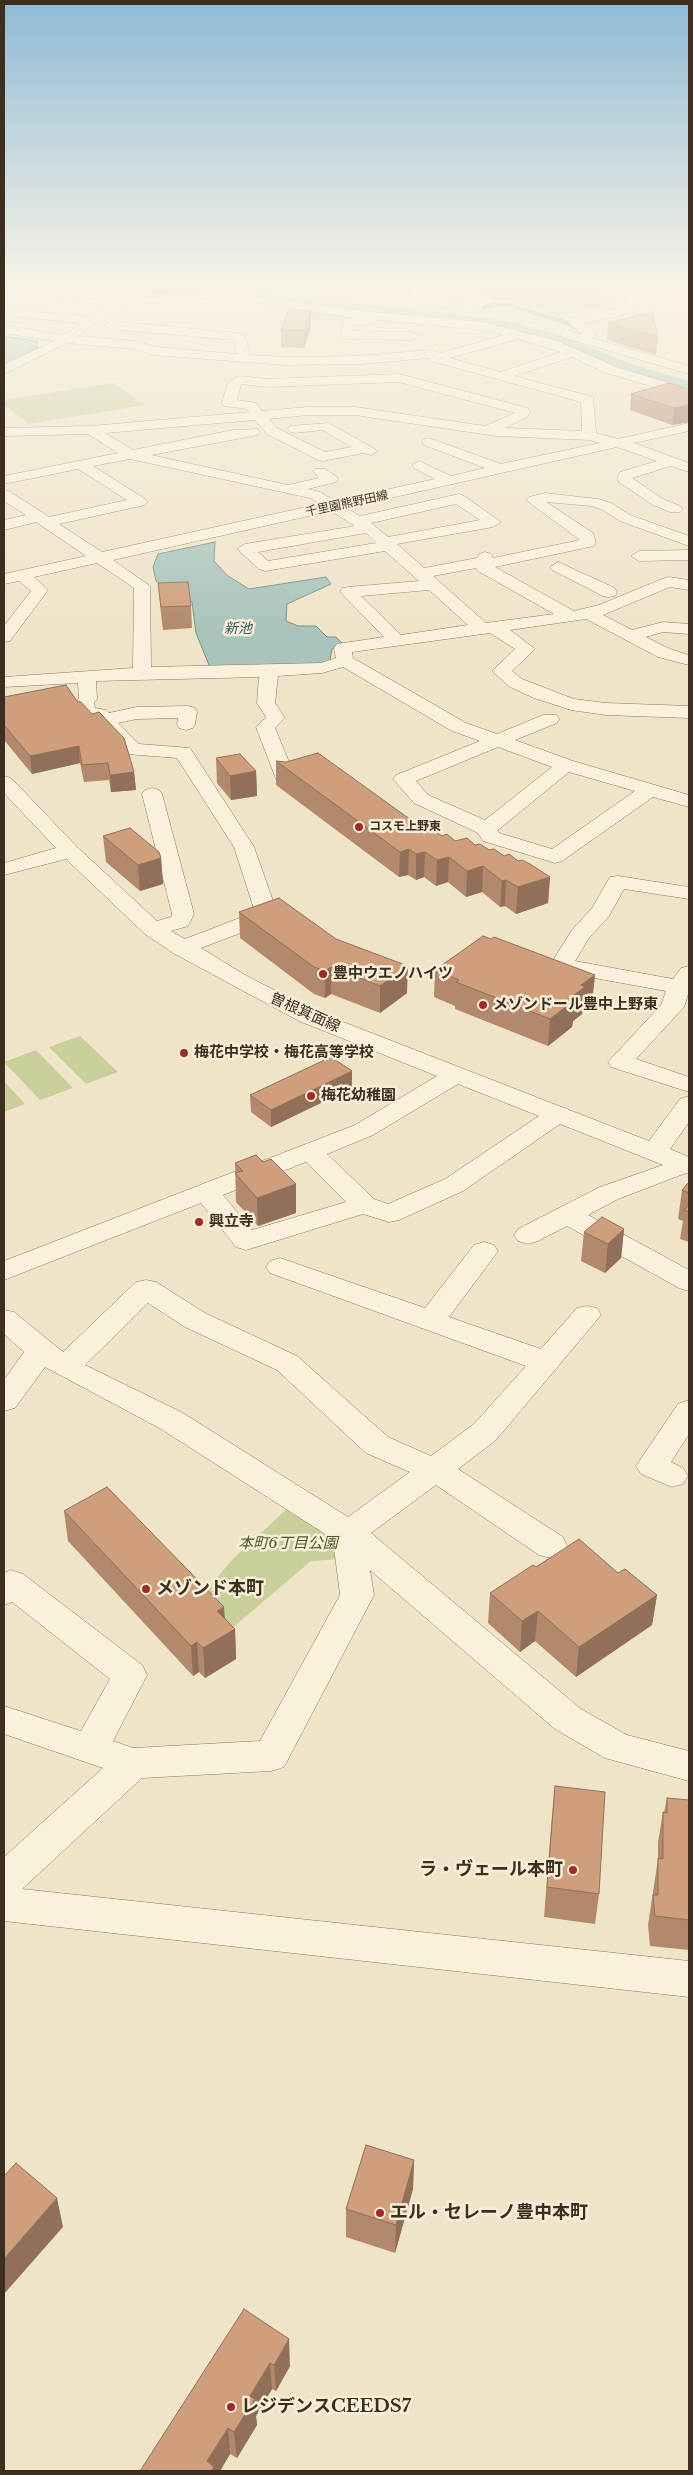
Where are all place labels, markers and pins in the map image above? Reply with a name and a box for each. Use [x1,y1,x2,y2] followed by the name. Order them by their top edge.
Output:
[369,820,441,834] place label: コスモ上野東
[353,821,365,833] marker: コスモ上野東
[333,965,453,983] place label: 豊中ウエノハイツ
[317,968,329,980] marker: 豊中ウエノハイツ
[493,996,658,1014] place label: メゾンドール豊中上野東
[477,999,489,1011] marker: メゾンドール豊中上野東
[194,1044,374,1062] place label: 梅花中学校・梅花高等学校
[178,1047,190,1059] marker: 梅花中学校・梅花高等学校
[321,1087,396,1105] place label: 梅花幼稚園
[305,1090,317,1102] marker: 梅花幼稚園
[209,1213,254,1231] place label: 興立寺
[193,1216,205,1228] marker: 興立寺
[156,1578,264,1600] place label: メゾンド本町
[140,1583,152,1595] marker: メゾンド本町
[419,1859,563,1881] place label: ラ・ヴェール本町
[567,1864,579,1876] marker: ラ・ヴェール本町
[390,2202,588,2224] place label: エル・セレーノ豊中本町
[374,2207,386,2219] marker: エル・セレーノ豊中本町
[241,2396,411,2418] place label: レジデンスCEEDS7
[225,2401,237,2413] marker: レジデンスCEEDS7

